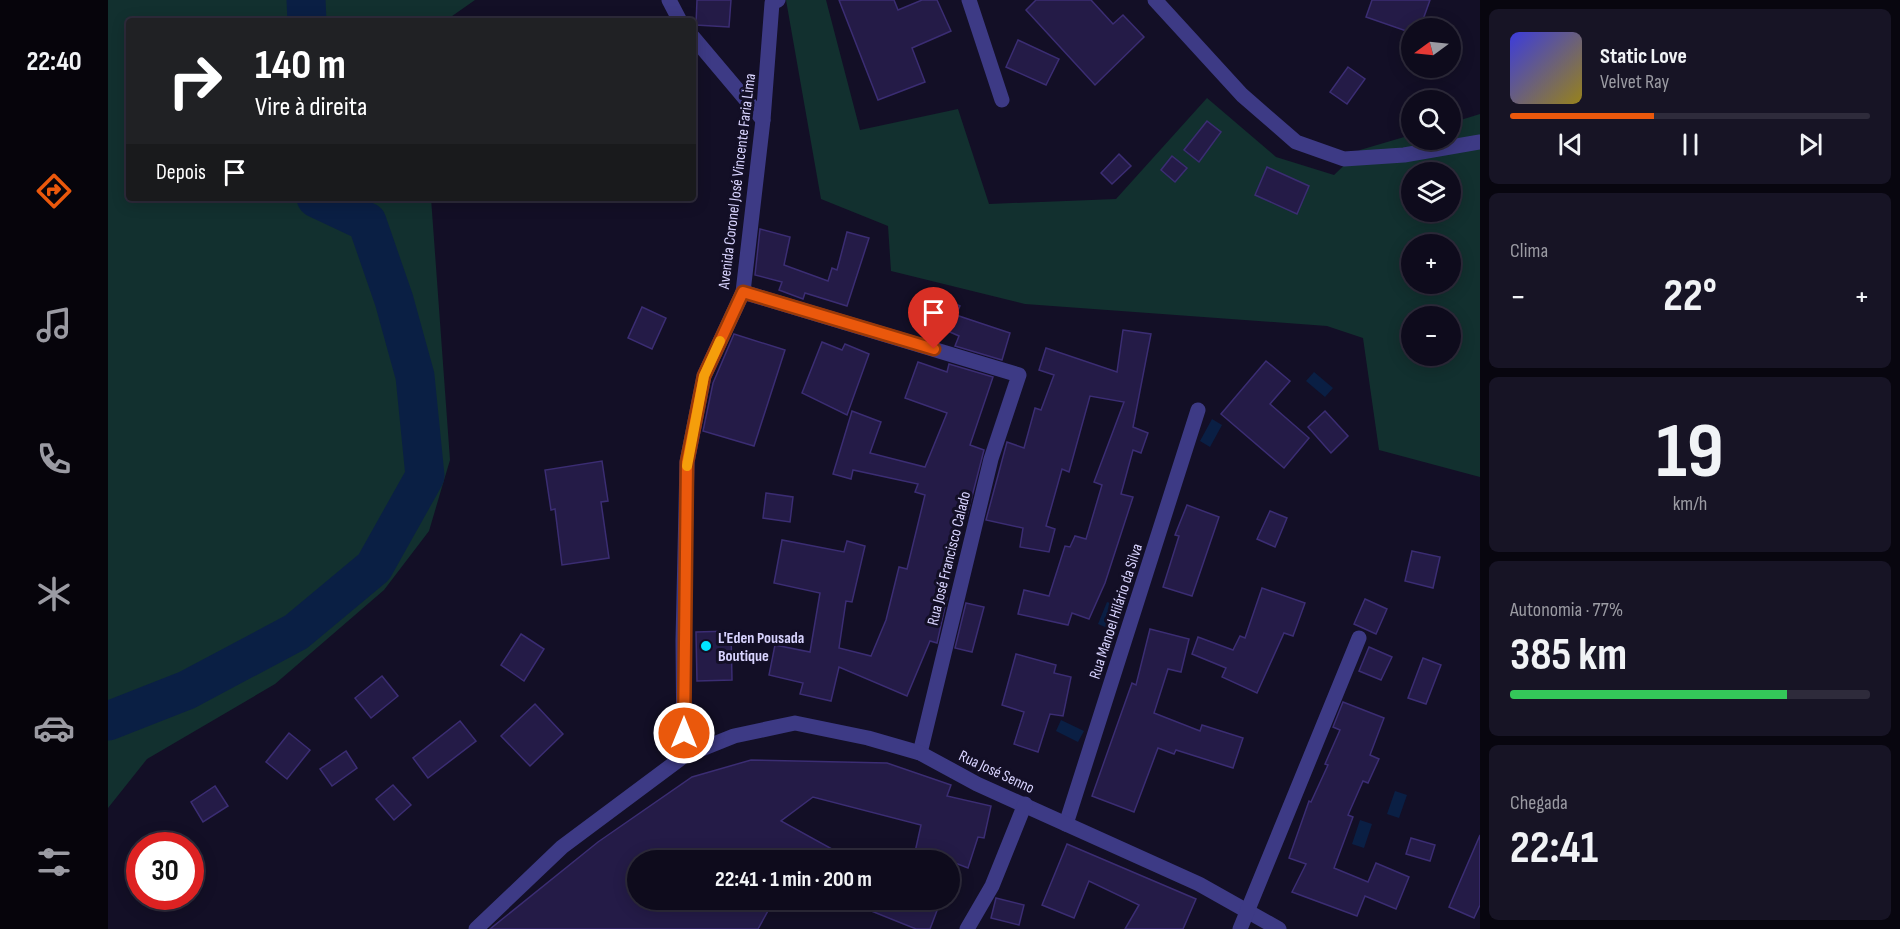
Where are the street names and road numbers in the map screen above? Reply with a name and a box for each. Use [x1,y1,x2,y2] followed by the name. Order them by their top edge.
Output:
[715,72,760,291] street label: Avenida Coronel José Vincente Faria Lima
[924,489,975,627] street label: Rua José Francisco Calado
[1086,541,1147,682] street label: Rua Manoel Hilário da Silva
[956,747,1037,798] street label: Rua José Senno

